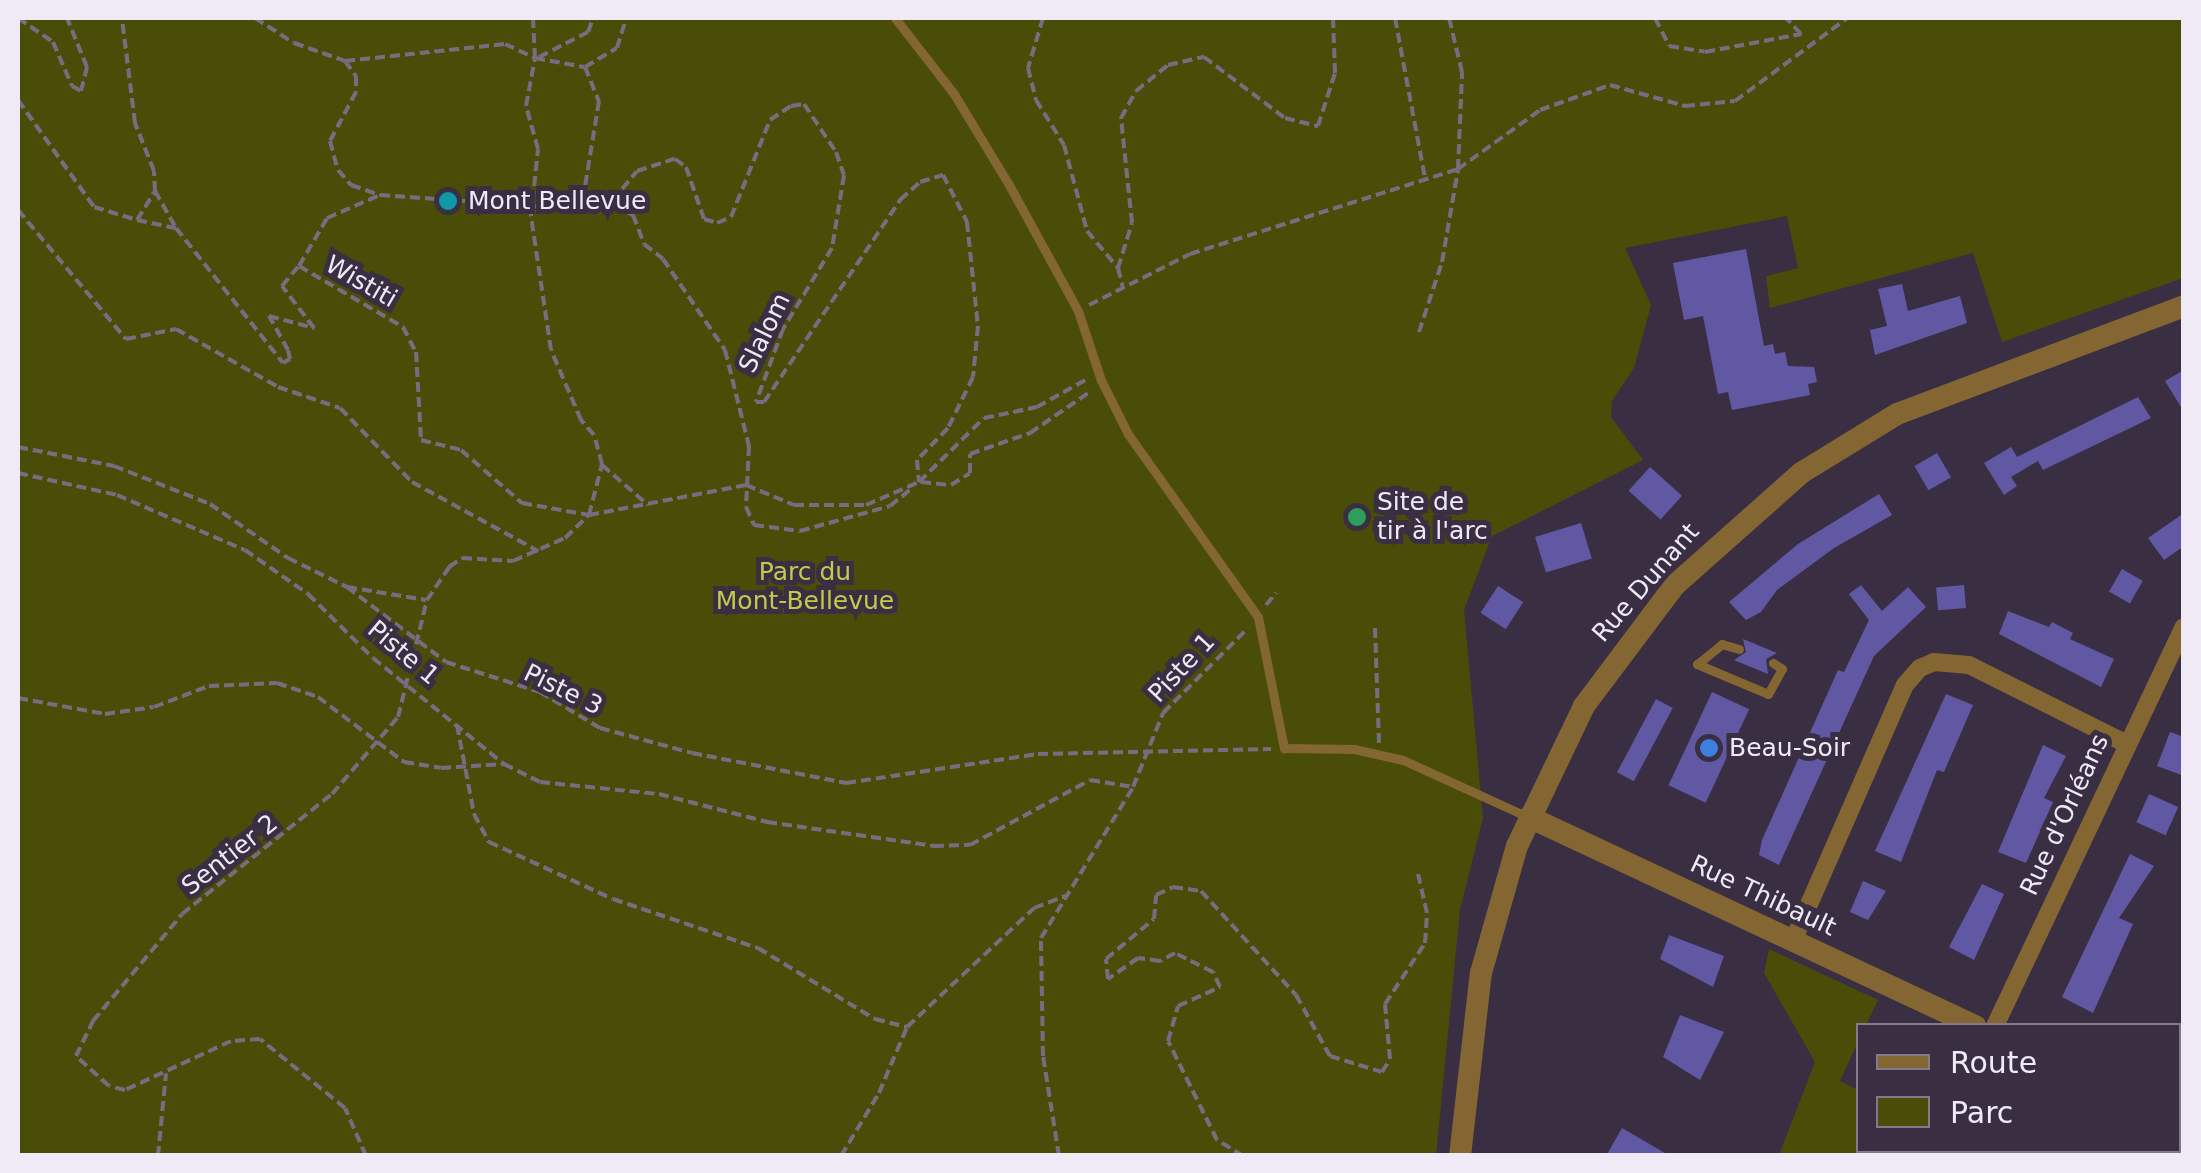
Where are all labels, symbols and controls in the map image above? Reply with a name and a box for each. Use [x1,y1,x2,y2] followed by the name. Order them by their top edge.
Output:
[468,186,646,216] place label: Mont Bellevue
[437,190,459,212] marker: Mont Bellevue
[320,250,402,314] street label: Wistiti
[733,288,797,378] street label: Slalom
[1377,488,1488,547] place label: Site de tir à l'arc
[1346,506,1368,528] marker: Site de tir à l'arc
[1586,518,1706,648] street label: Rue Dunant
[716,558,894,617] park label: Parc du Mont-Bellevue
[361,615,445,691] street label: Piste 1
[1143,627,1221,709] street label: Piste 1
[519,658,607,722] street label: Piste 3
[2015,730,2115,900] street label: Rue d'Orléans
[1729,733,1850,763] place label: Beau-Soir
[1698,737,1720,759] marker: Beau-Soir
[176,808,284,902] street label: Sentier 2
[1685,849,1841,943] street label: Rue Thibault
[1856,1023,2181,1153] legend
[1950,1045,2037,1080] text: Route
[1950,1095,2013,1130] text: Parc

